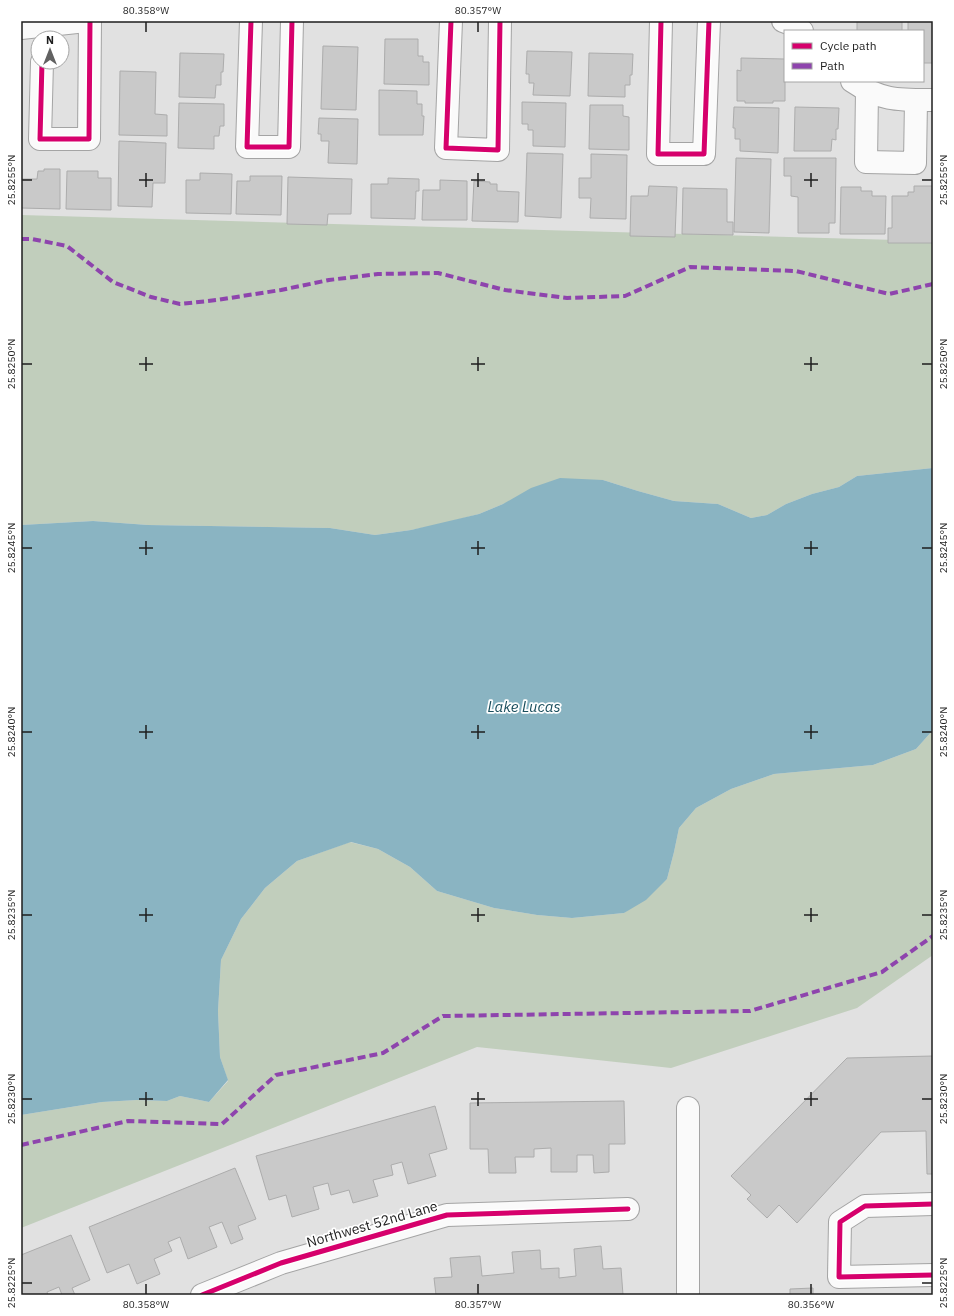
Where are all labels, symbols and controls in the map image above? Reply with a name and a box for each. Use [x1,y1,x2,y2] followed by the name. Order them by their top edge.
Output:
[123,4,169,17] text: 80.358°W
[455,4,501,17] text: 80.357°W
[30,30,70,70] north arrow
[784,30,924,82] legend
[46,33,54,47] text: N
[820,38,877,53] text: Cycle path
[820,58,845,73] text: Path
[5,155,18,205] text: 25.8255°N
[937,155,950,205] text: 25.8255°N
[5,339,18,389] text: 25.8250°N
[937,339,950,389] text: 25.8250°N
[5,523,18,573] text: 25.8245°N
[937,523,950,573] text: 25.8245°N
[487,697,561,716] water label: Lake Lucas
[5,707,18,757] text: 25.8240°N
[937,707,950,757] text: 25.8240°N
[5,890,18,940] text: 25.8235°N
[937,890,950,940] text: 25.8235°N
[5,1074,18,1124] text: 25.8230°N
[937,1074,950,1124] text: 25.8230°N
[304,1197,440,1251] street label: Northwest 52nd Lane
[5,1258,18,1308] text: 25.8225°N
[937,1258,950,1308] text: 25.8225°N
[123,1298,169,1311] text: 80.358°W
[455,1298,501,1311] text: 80.357°W
[788,1298,834,1311] text: 80.356°W

